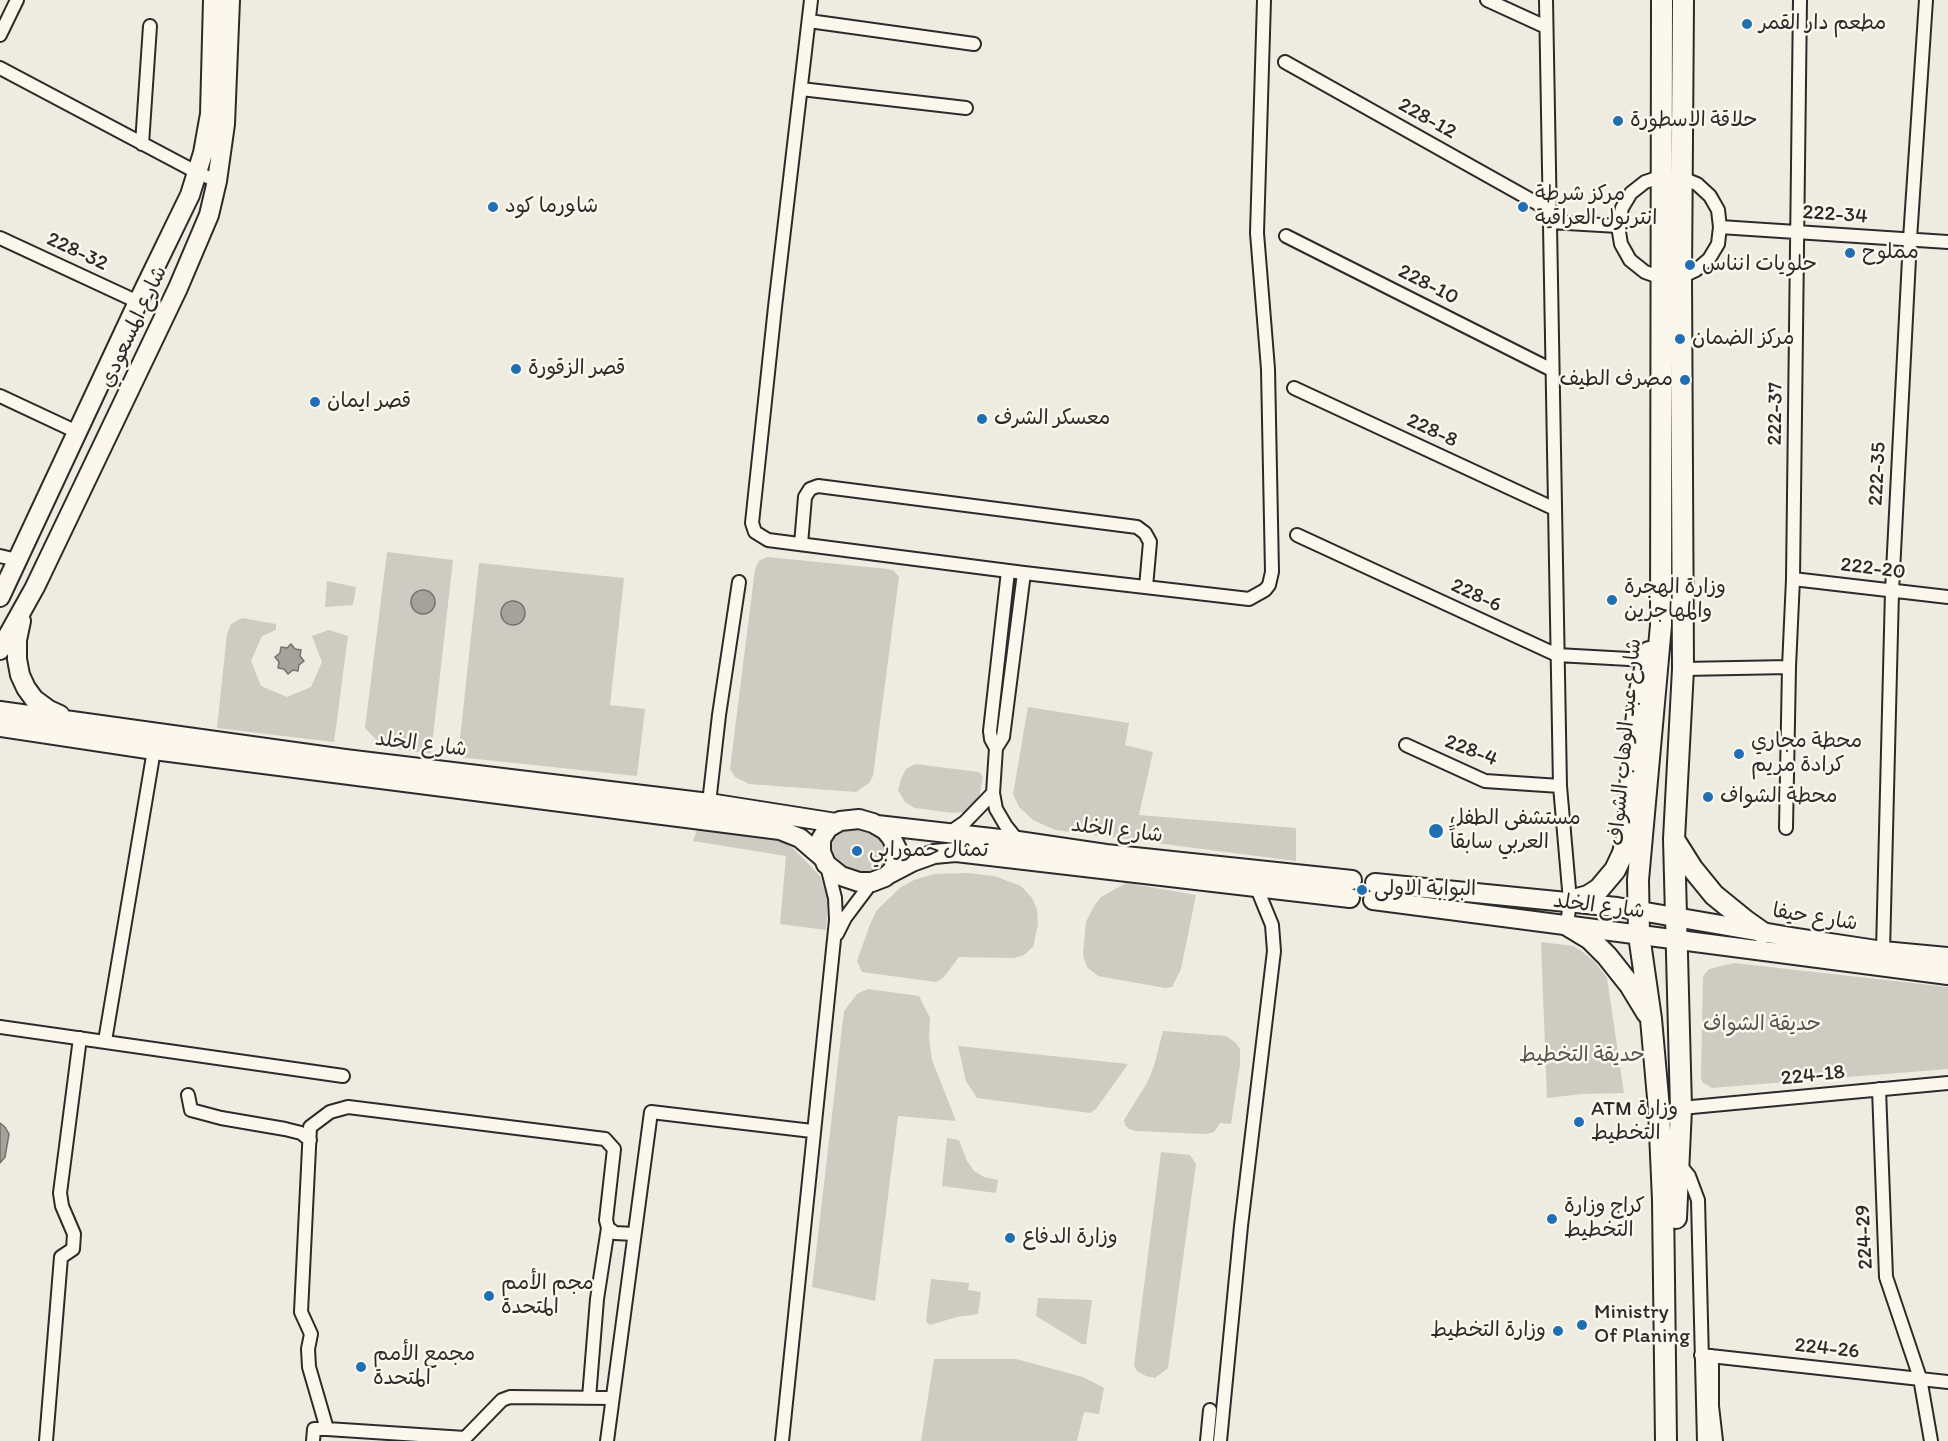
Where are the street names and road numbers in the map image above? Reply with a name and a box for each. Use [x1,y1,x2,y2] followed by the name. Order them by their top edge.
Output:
[1393,93,1461,145] street label: 228-12
[1801,200,1869,230] street label: 222-34
[42,227,112,277] street label: 228-32
[1393,259,1463,311] street label: 228-10
[95,262,173,392] street label: شارع المسعودي
[1763,382,1789,446] street label: 222-37
[1402,408,1462,454] street label: 228-8
[1864,441,1892,507] street label: 222-35
[1839,553,1907,585] street label: 222-20
[1447,573,1505,619] street label: 228-6
[1604,637,1648,847] street label: شارع عبد الوهاب الشواف
[374,727,468,763] street label: شارع الخلد
[1441,729,1501,773] street label: 228-4
[1070,813,1164,849] street label: شارع الخلد
[1552,889,1646,925] street label: شارع الخلد
[1771,899,1859,937] street label: شارع حيفا
[1780,1060,1846,1092] street label: 224-18
[1851,1204,1879,1270] street label: 224-29
[1793,1333,1861,1365] street label: 224-26

